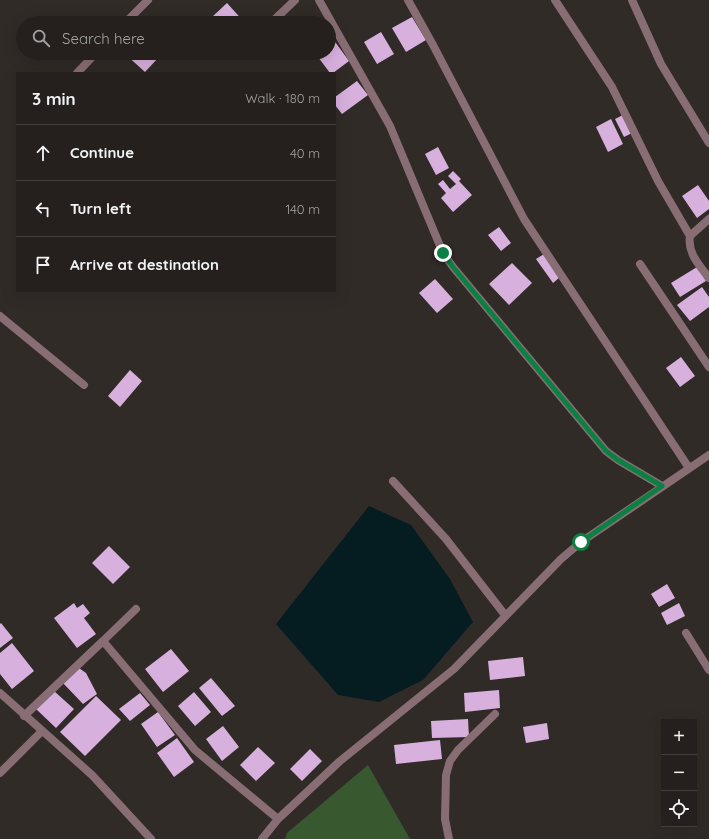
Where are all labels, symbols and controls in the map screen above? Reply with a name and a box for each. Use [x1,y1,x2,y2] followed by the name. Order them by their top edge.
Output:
[16,16,336,60] search box
[30,27,52,49] icon: search
[62,29,145,48] text: Search here
[32,88,76,109] text: 3 min
[245,90,320,106] text: Walk · 180 m
[32,142,54,164] icon: ahead
[70,143,134,162] text: Continue
[290,145,320,161] text: 40 m
[32,198,54,220] icon: left
[70,199,132,218] text: Turn left
[285,201,320,217] text: 140 m
[434,244,452,262] route end
[32,254,54,276] icon: arrive
[70,255,219,274] text: Arrive at destination
[572,533,590,551] route start
[661,719,697,827] map controls
[661,719,697,755] button: +
[661,755,697,791] button: −
[661,791,697,827] button: locate

